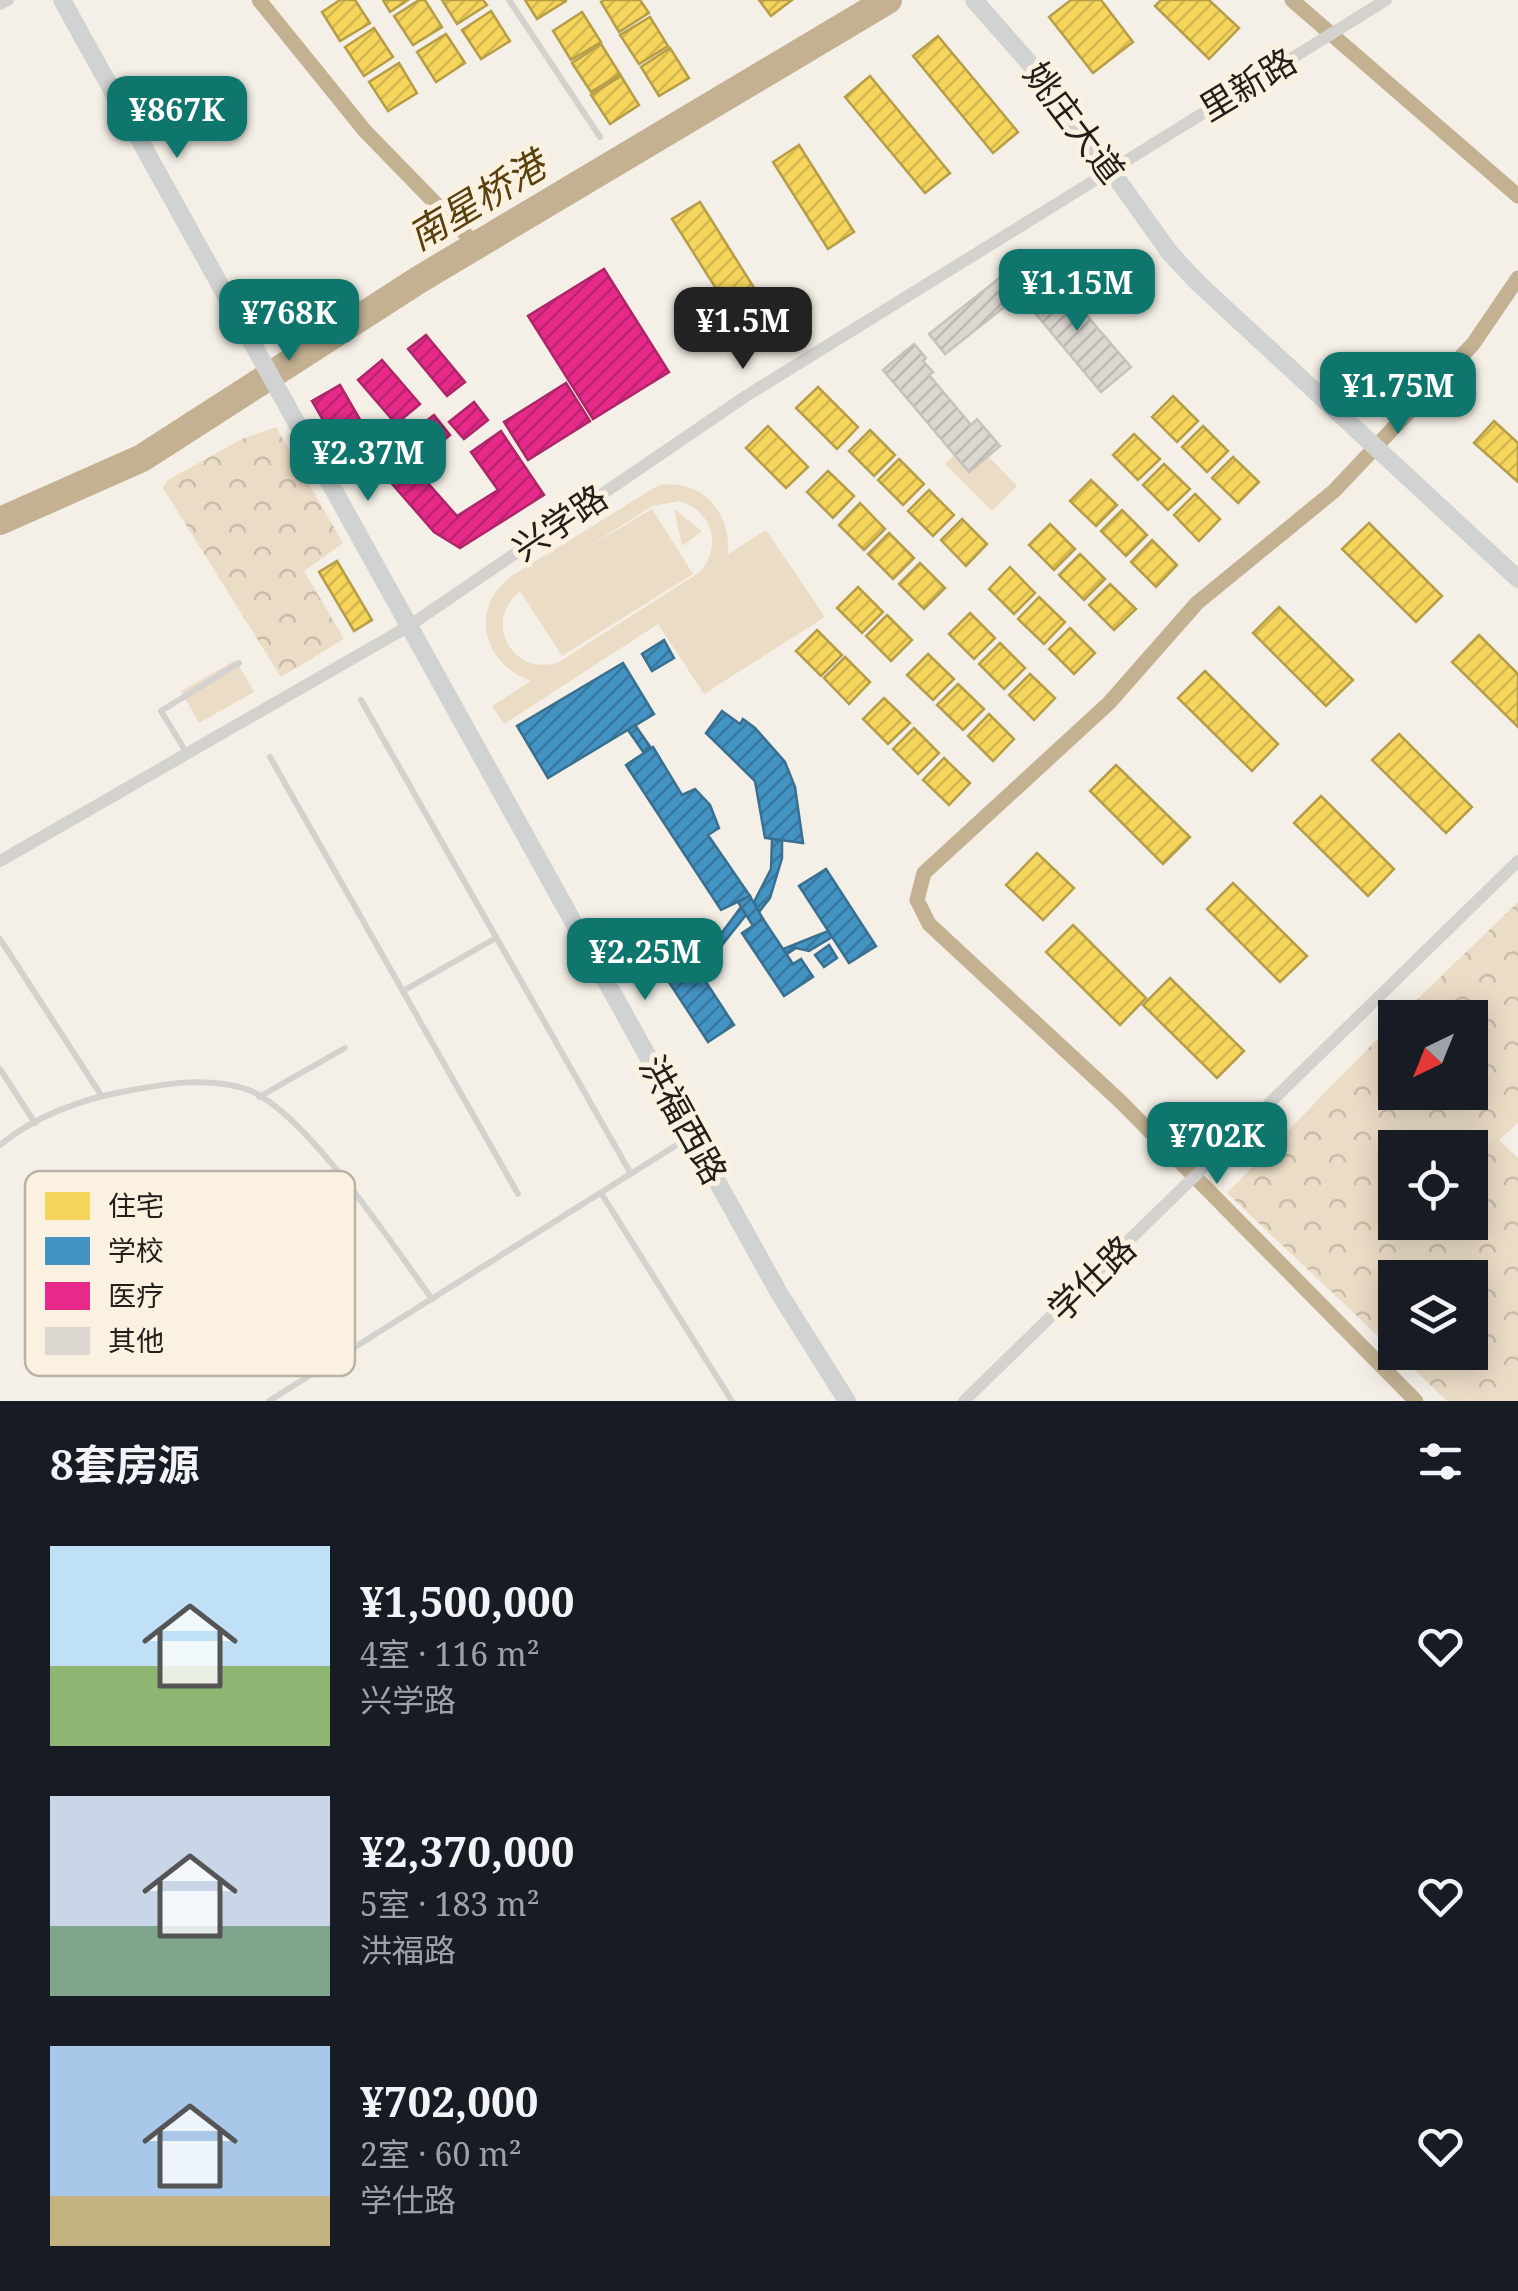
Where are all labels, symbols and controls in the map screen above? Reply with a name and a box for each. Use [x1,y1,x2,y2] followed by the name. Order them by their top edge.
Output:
[1190,37,1304,131] street label: 里新路
[1014,52,1136,192] street label: 姚庄大道
[107,76,247,161] pin: ¥867K
[129,87,225,130] text: ¥867K
[397,135,559,261] water label: 南星桥港
[996,249,1158,334] pin: ¥1.15M
[1021,260,1133,303] text: ¥1.15M
[219,279,359,364] pin: ¥768K
[673,287,813,372] pin: ¥1.5M
[241,290,337,333] text: ¥768K
[696,298,790,341] text: ¥1.5M
[1317,352,1479,437] pin: ¥1.75M
[1342,363,1454,406] text: ¥1.75M
[287,419,449,504] pin: ¥2.37M
[312,430,424,473] text: ¥2.37M
[502,473,616,571] street label: 兴学路
[564,918,726,1003] pin: ¥2.25M
[589,929,701,972] text: ¥2.25M
[1378,1000,1488,1110] north arrow
[1378,1000,1488,1370] map controls
[630,1047,739,1192] street label: 洪福西路
[1147,1102,1287,1187] pin: ¥702K
[1169,1113,1265,1156] text: ¥702K
[1378,1130,1488,1240] button: locate
[25,1171,355,1376] legend
[108,1186,164,1224] text: 住宅
[1037,1225,1145,1331] street label: 学仕路
[108,1231,164,1269] text: 学校
[1378,1260,1488,1370] button: layers
[108,1276,164,1314] text: 医疗
[108,1321,164,1359] text: 其他
[1413,1434,1468,1489] icon: filters
[50,1435,200,1492] text: 8套房源
[360,1572,575,1629] text: ¥1,500,000
[130,1586,250,1706] icon: home
[1413,1619,1468,1674] icon: heart
[360,1632,540,1675] text: 4室 · 116 m²
[360,1678,456,1721] text: 兴学路
[360,1822,575,1879] text: ¥2,370,000
[130,1836,250,1956] icon: home
[1413,1869,1468,1924] icon: heart
[360,1882,540,1925] text: 5室 · 183 m²
[360,1928,456,1971] text: 洪福路
[360,2072,538,2129] text: ¥702,000
[130,2086,250,2206] icon: home
[1413,2119,1468,2174] icon: heart
[360,2132,522,2175] text: 2室 · 60 m²
[360,2178,456,2221] text: 学仕路

